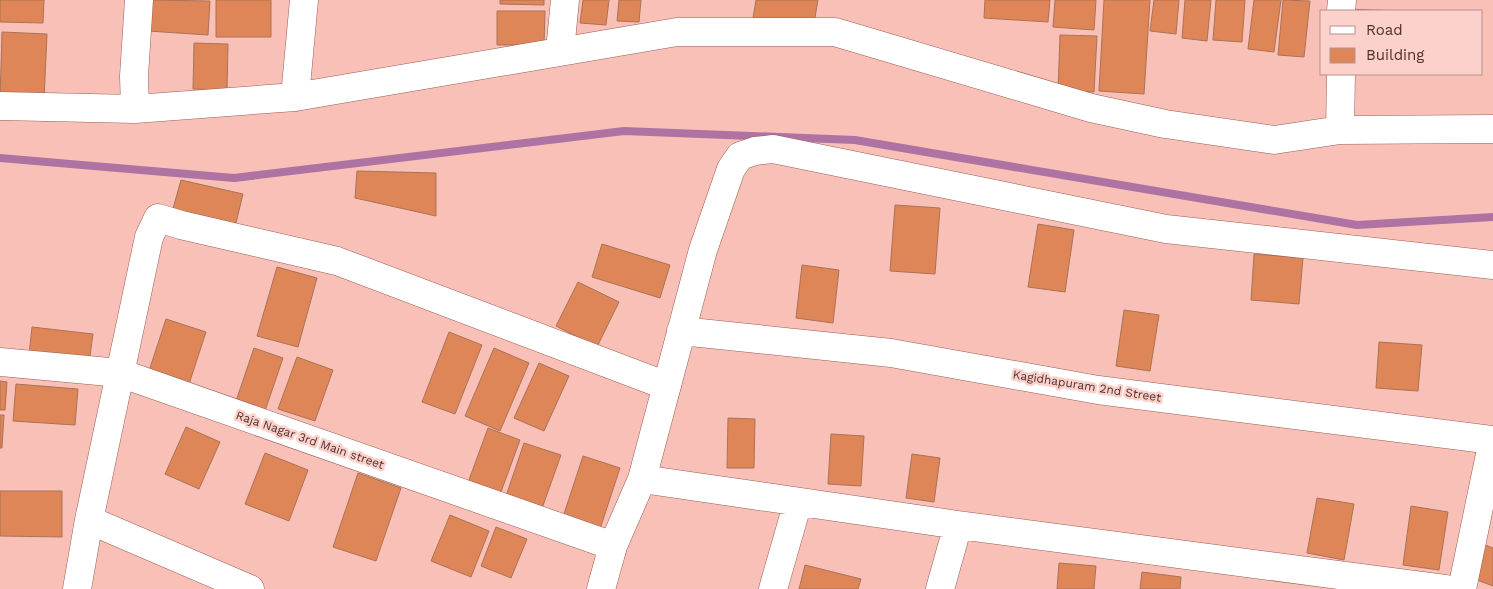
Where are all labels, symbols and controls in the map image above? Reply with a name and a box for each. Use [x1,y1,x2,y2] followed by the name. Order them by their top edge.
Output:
[1320,10,1483,75] legend
[1366,21,1403,39] text: Road
[1366,46,1424,64] text: Building
[1012,367,1162,405] street label: Kagidhapuram 2nd Street
[234,408,386,472] street label: Raja Nagar 3rd Main street

